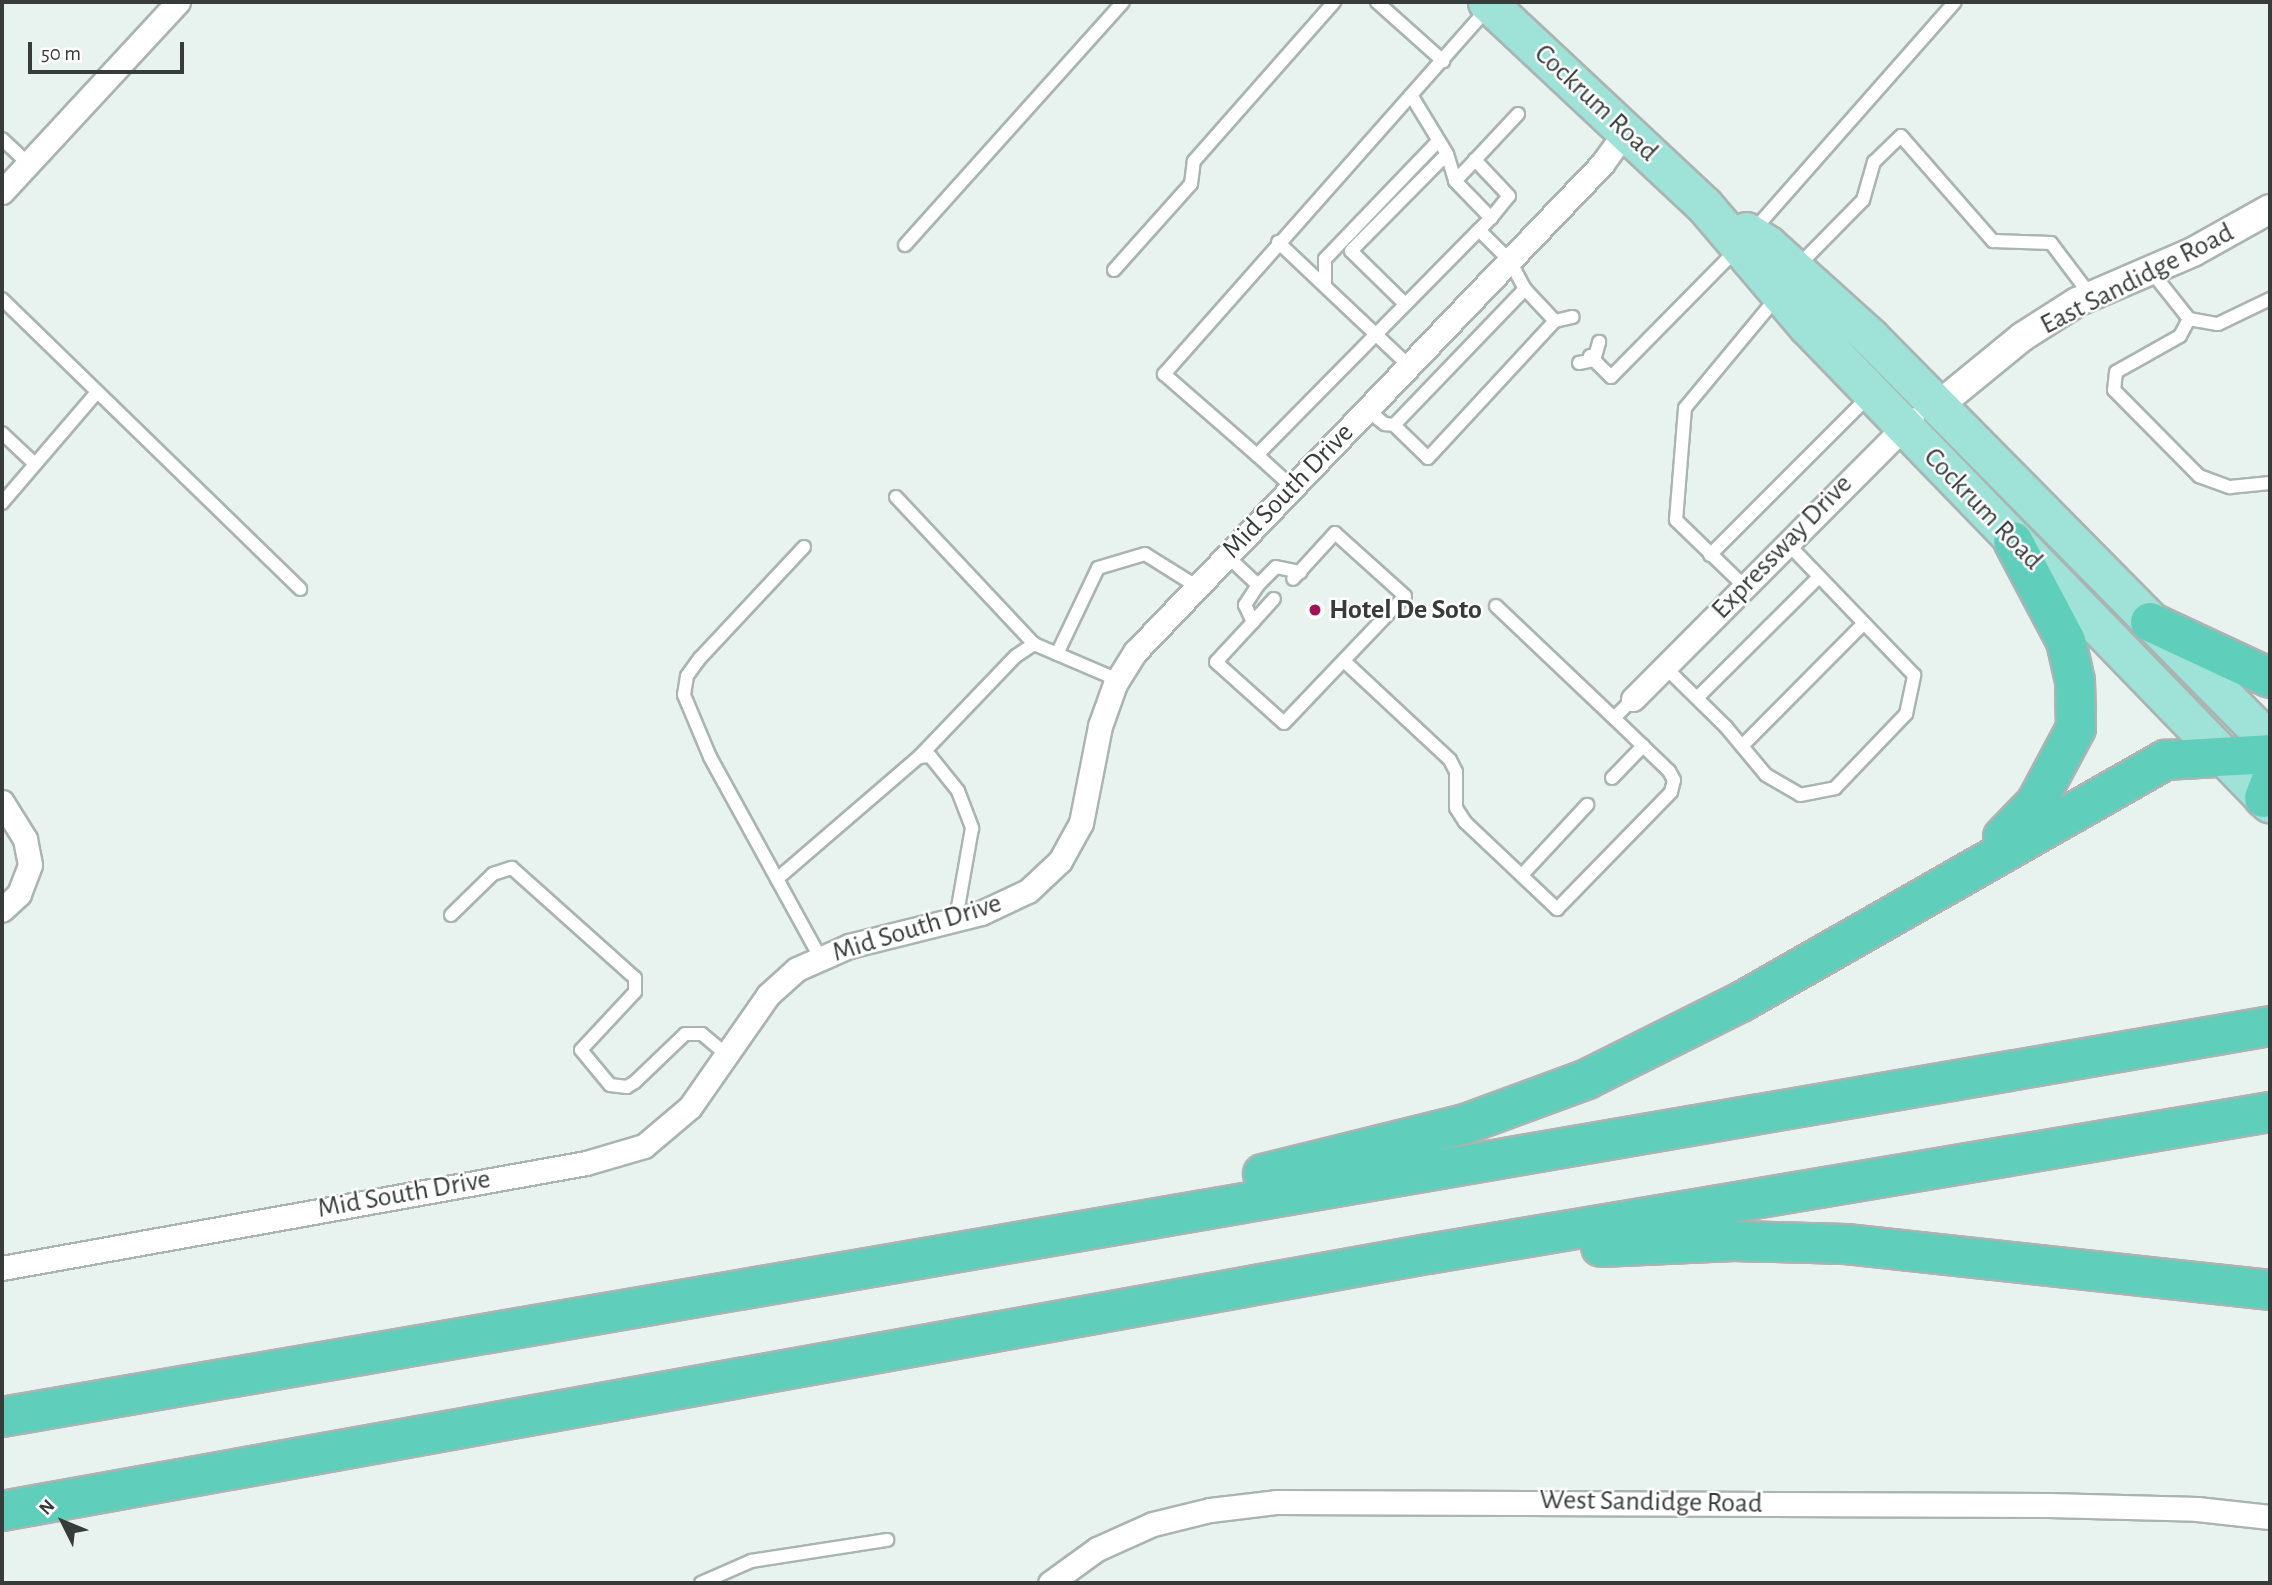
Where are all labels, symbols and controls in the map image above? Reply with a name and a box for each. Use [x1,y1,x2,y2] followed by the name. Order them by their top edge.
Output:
[32,28,187,72] scale bar
[1527,37,1665,169] street label: Cockrum Road
[41,43,81,64] text: 50 m
[2035,216,2239,342] street label: East Sandidge Road
[1215,416,1361,566] street label: Mid South Drive
[1916,441,2050,577] street label: Cockrum Road
[1705,468,1859,626] street label: Expressway Drive
[1329,593,1482,627] place label: Hotel De Soto
[1307,602,1323,618] marker: Hotel De Soto
[828,886,1006,970] street label: Mid South Drive
[315,1162,493,1226] street label: Mid South Drive
[1539,1483,1763,1521] street label: West Sandidge Road
[28,1487,98,1557] north arrow
[36,1496,59,1519] text: N

